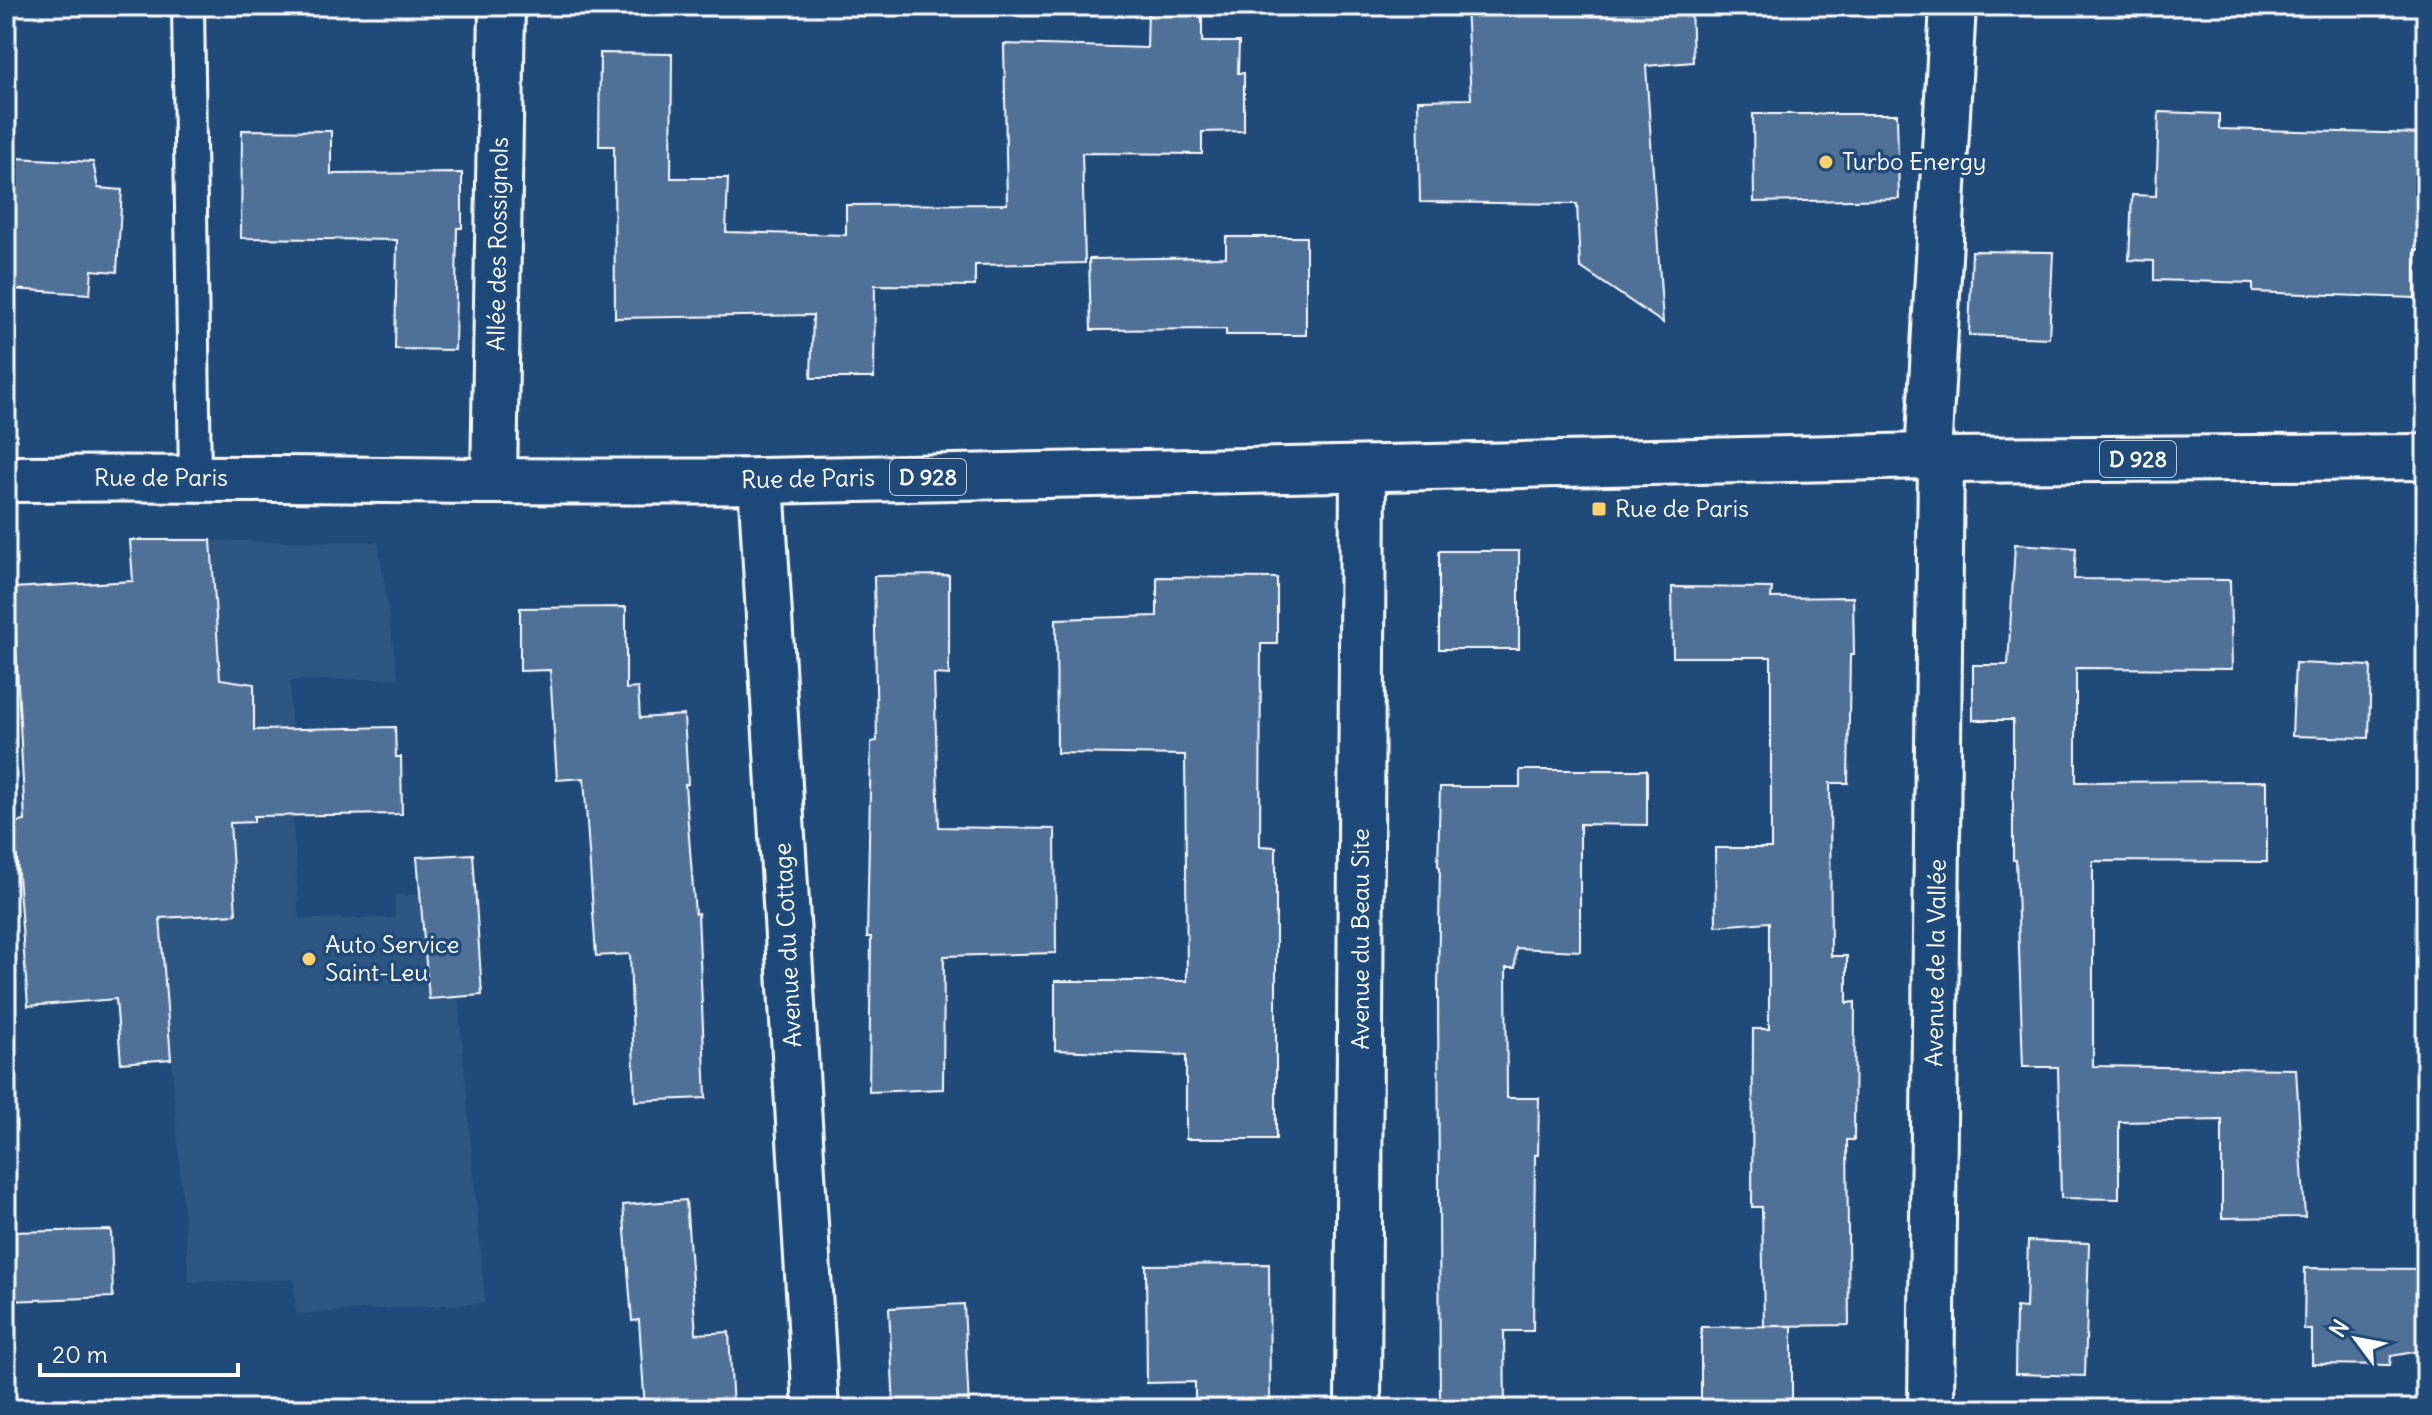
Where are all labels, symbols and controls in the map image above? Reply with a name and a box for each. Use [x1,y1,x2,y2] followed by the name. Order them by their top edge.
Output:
[480,137,514,351] street label: Allée des Rossignols
[1842,146,1986,176] place label: Turbo Energy
[1817,153,1835,171] marker: Turbo Energy
[2100,441,2176,477] road number: D 928
[890,459,966,495] road number: D 928
[94,462,228,492] street label: Rue de Paris
[741,462,875,494] street label: Rue de Paris
[1615,493,1749,523] place label: Rue de Paris
[1590,500,1608,518] marker: Rue de Paris
[1345,828,1375,1050] street label: Avenue du Beau Site
[767,842,807,1048] street label: Avenue du Cottage
[1918,859,1952,1067] street label: Avenue de la Vallée
[325,929,460,987] place label: Auto Service Saint-Leu
[300,950,318,968] marker: Auto Service Saint-Leu
[2316,1299,2396,1379] north arrow
[2323,1315,2355,1342] text: N
[40,1327,238,1377] scale bar
[52,1339,108,1369] text: 20 m

